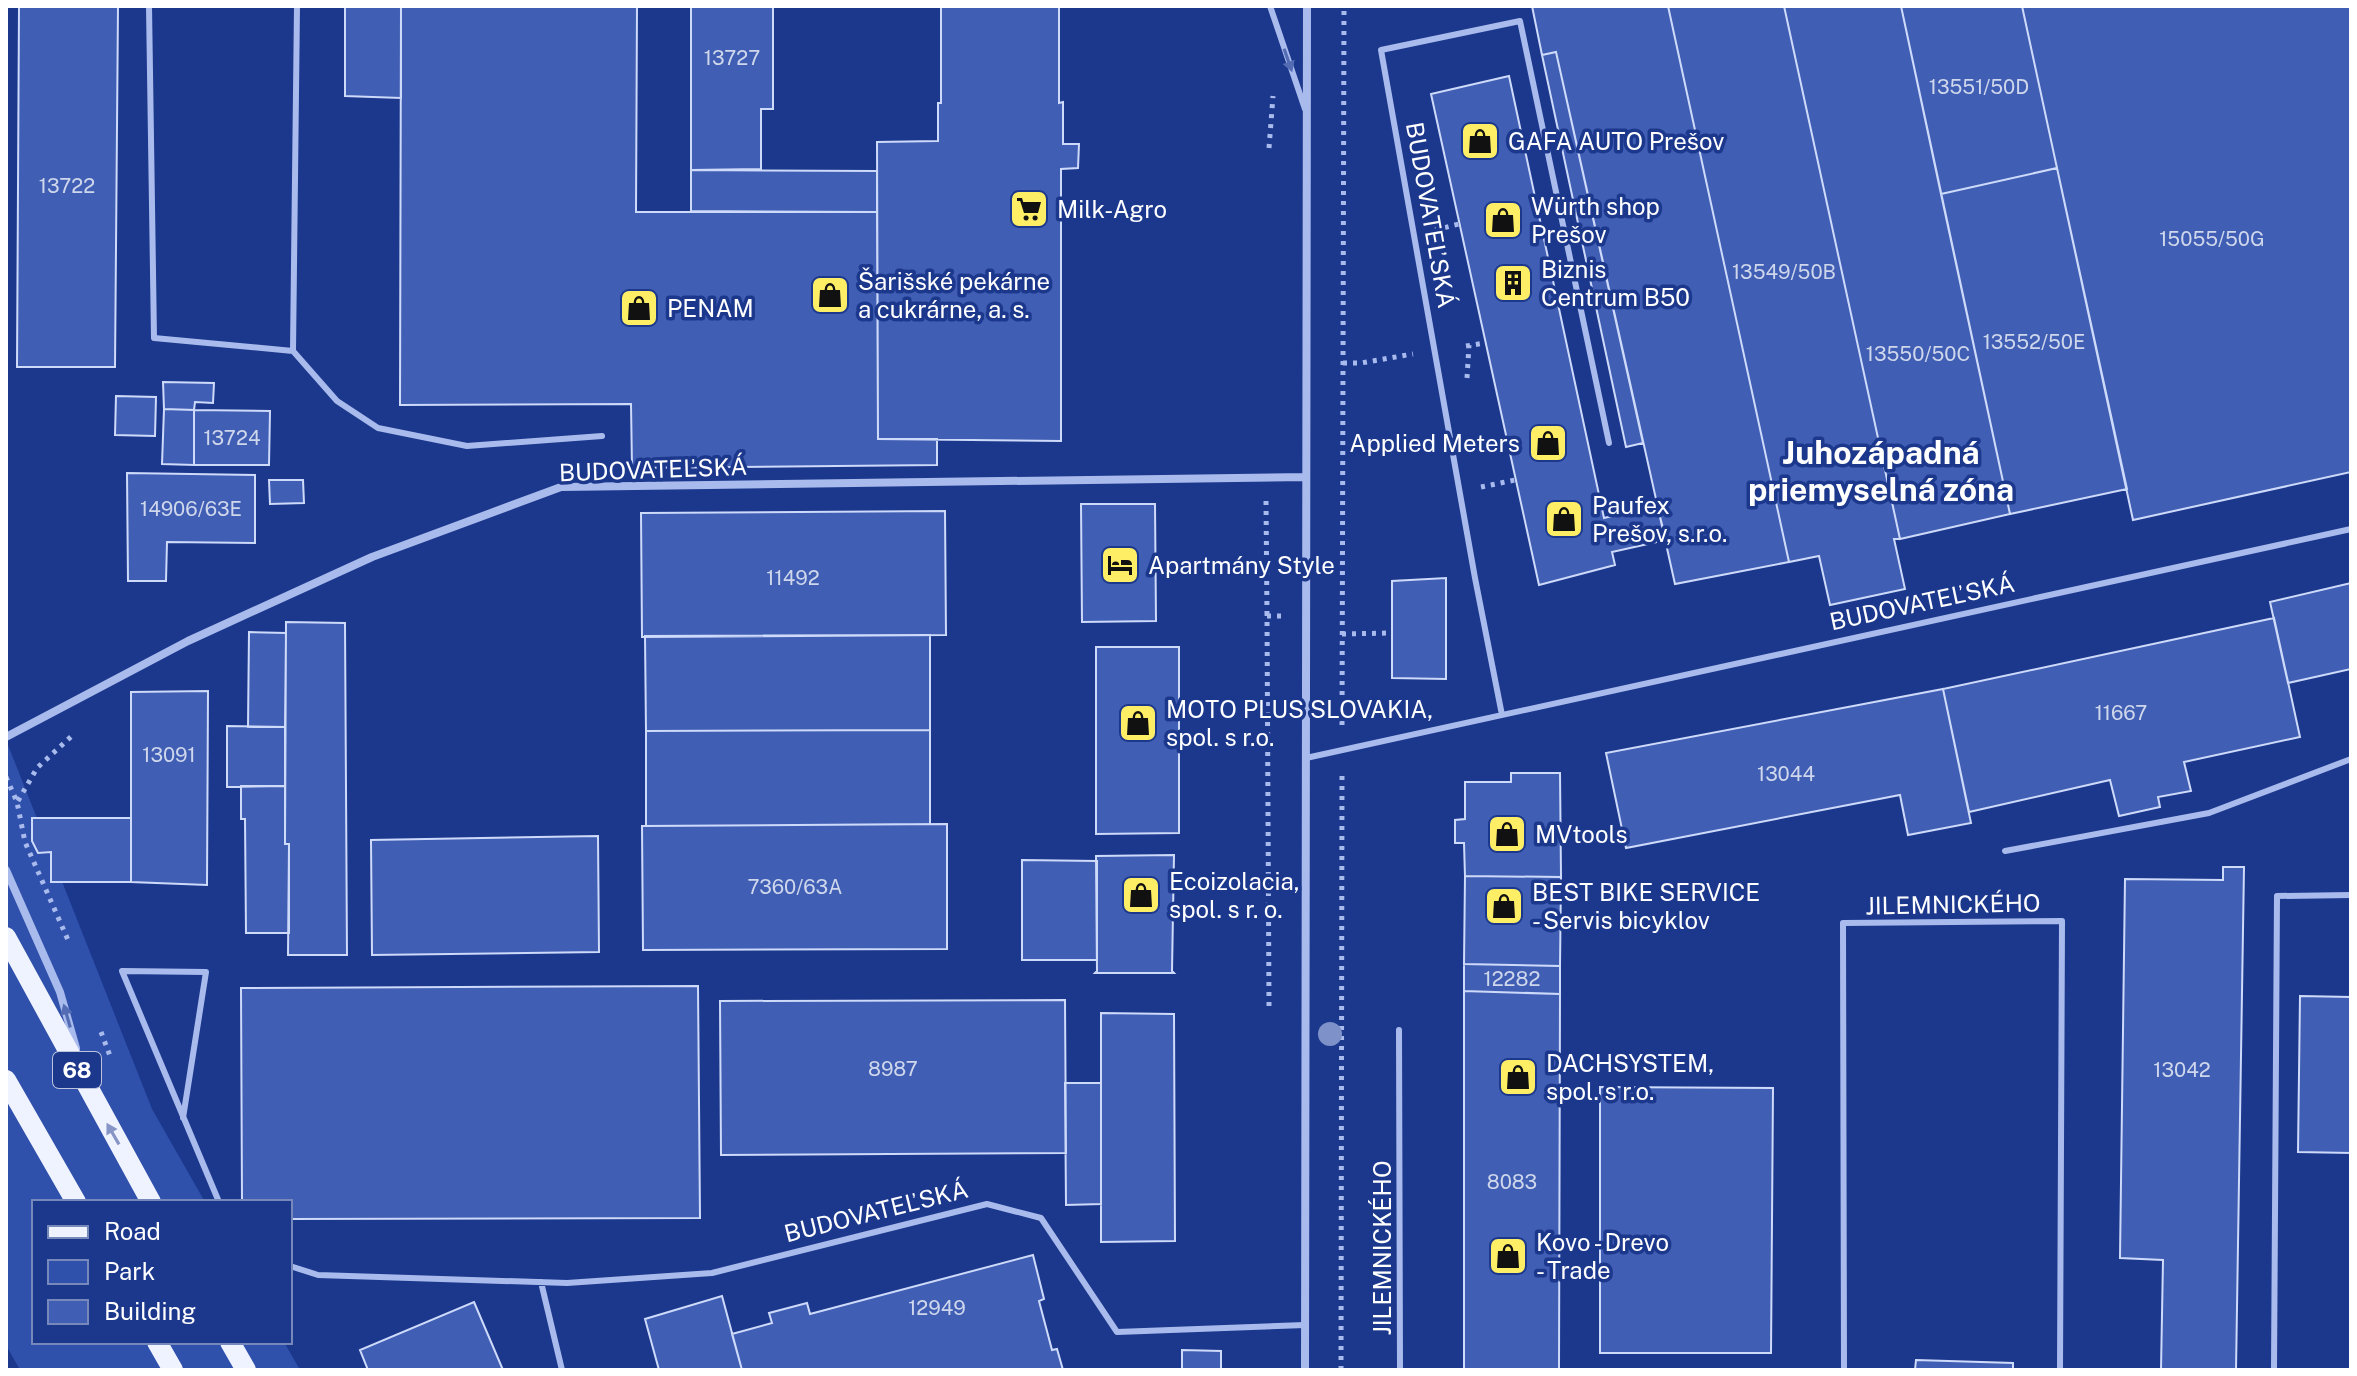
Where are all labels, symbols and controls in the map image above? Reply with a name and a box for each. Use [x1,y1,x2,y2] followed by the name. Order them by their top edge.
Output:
[704,46,760,70] house number: 13727
[1283,48,1295,72] one-way arrow
[1929,75,2029,99] house number: 13551/50D
[1401,120,1461,310] street label: BUDOVATEĽSKÁ
[1459,120,1501,162] shop icon: GAFA AUTO Prešov
[1508,127,1724,155] place label: GAFA AUTO Prešov
[39,174,95,198] house number: 13722
[1008,188,1050,230] supermarket icon: Milk-Agro
[1531,192,1660,248] place label: Würth shop Prešov
[1057,195,1167,223] place label: Milk-Agro
[1482,199,1524,241] shop icon: Würth shop Prešov
[2159,227,2265,251] house number: 15055/50G
[1541,255,1690,311] place label: Biznis Centrum B50
[1732,260,1836,284] house number: 13549/50B
[1492,262,1534,304] building icon: Biznis Centrum B50
[858,267,1050,323] place label: Šarišské pekárne a cukrárne, a. s.
[809,274,851,316] shop icon: Šarišské pekárne a cukrárne, a. s.
[618,287,660,329] shop icon: PENAM
[667,294,754,322] place label: PENAM
[1983,330,2085,354] house number: 13552/50E
[1866,342,1970,366] house number: 13550/50C
[1527,422,1569,464] shop icon: Applied Meters
[203,426,261,450] house number: 13724
[1349,429,1520,457] place label: Applied Meters
[1748,434,2014,508] district label: Juhozápadná priemyselná zóna
[558,452,748,486] street label: BUDOVATEĽSKÁ
[1592,491,1727,547] place label: Paufex Prešov, s.r.o.
[140,497,242,521] house number: 14906/63E
[1543,498,1585,540] shop icon: Paufex Prešov, s.r.o.
[1099,544,1141,586] hotel icon: Apartmány Style
[1148,551,1335,579] place label: Apartmány Style
[766,566,820,590] house number: 11492
[1827,569,2017,635] street label: BUDOVATEĽSKÁ
[1166,695,1433,751] place label: MOTO PLUS SLOVAKIA, spol. s r.o.
[2095,701,2147,725] house number: 11667
[1117,702,1159,744] shop icon: MOTO PLUS SLOVAKIA, spol. s r.o.
[142,743,196,767] house number: 13091
[1757,762,1815,786] house number: 13044
[1486,813,1528,855] shop icon: MVtools
[1535,820,1628,848] place label: MVtools
[1169,867,1300,923] place label: Ecoizolacia, spol. s r. o.
[1120,874,1162,916] shop icon: Ecoizolacia, spol. s r. o.
[748,875,842,899] house number: 7360/63A
[1532,878,1760,934] place label: BEST BIKE SERVICE - Servis bicyklov
[1483,885,1525,927] shop icon: BEST BIKE SERVICE - Servis bicyklov
[1865,888,2041,920] street label: JILEMNICKÉHO
[1484,967,1540,991] house number: 12282
[60,1004,73,1028] one-way arrow
[1546,1049,1714,1105] place label: DACHSYSTEM, spol. s r.o.
[53,1052,101,1088] road number: 68
[1497,1056,1539,1098] shop icon: DACHSYSTEM, spol. s r.o.
[868,1057,918,1081] house number: 8987
[2153,1058,2211,1082] house number: 13042
[106,1123,120,1145] one-way arrow
[1368,1160,1396,1336] street label: JILEMNICKÉHO
[1487,1170,1537,1194] house number: 8083
[781,1175,971,1247] street label: BUDOVATEĽSKÁ
[32,1200,292,1344] legend
[104,1217,161,1245] text: Road
[1536,1228,1669,1284] place label: Kovo - Drevo - Trade
[1487,1235,1529,1277] shop icon: Kovo - Drevo - Trade
[104,1257,155,1285] text: Park
[908,1296,966,1320] house number: 12949
[104,1297,196,1325] text: Building

